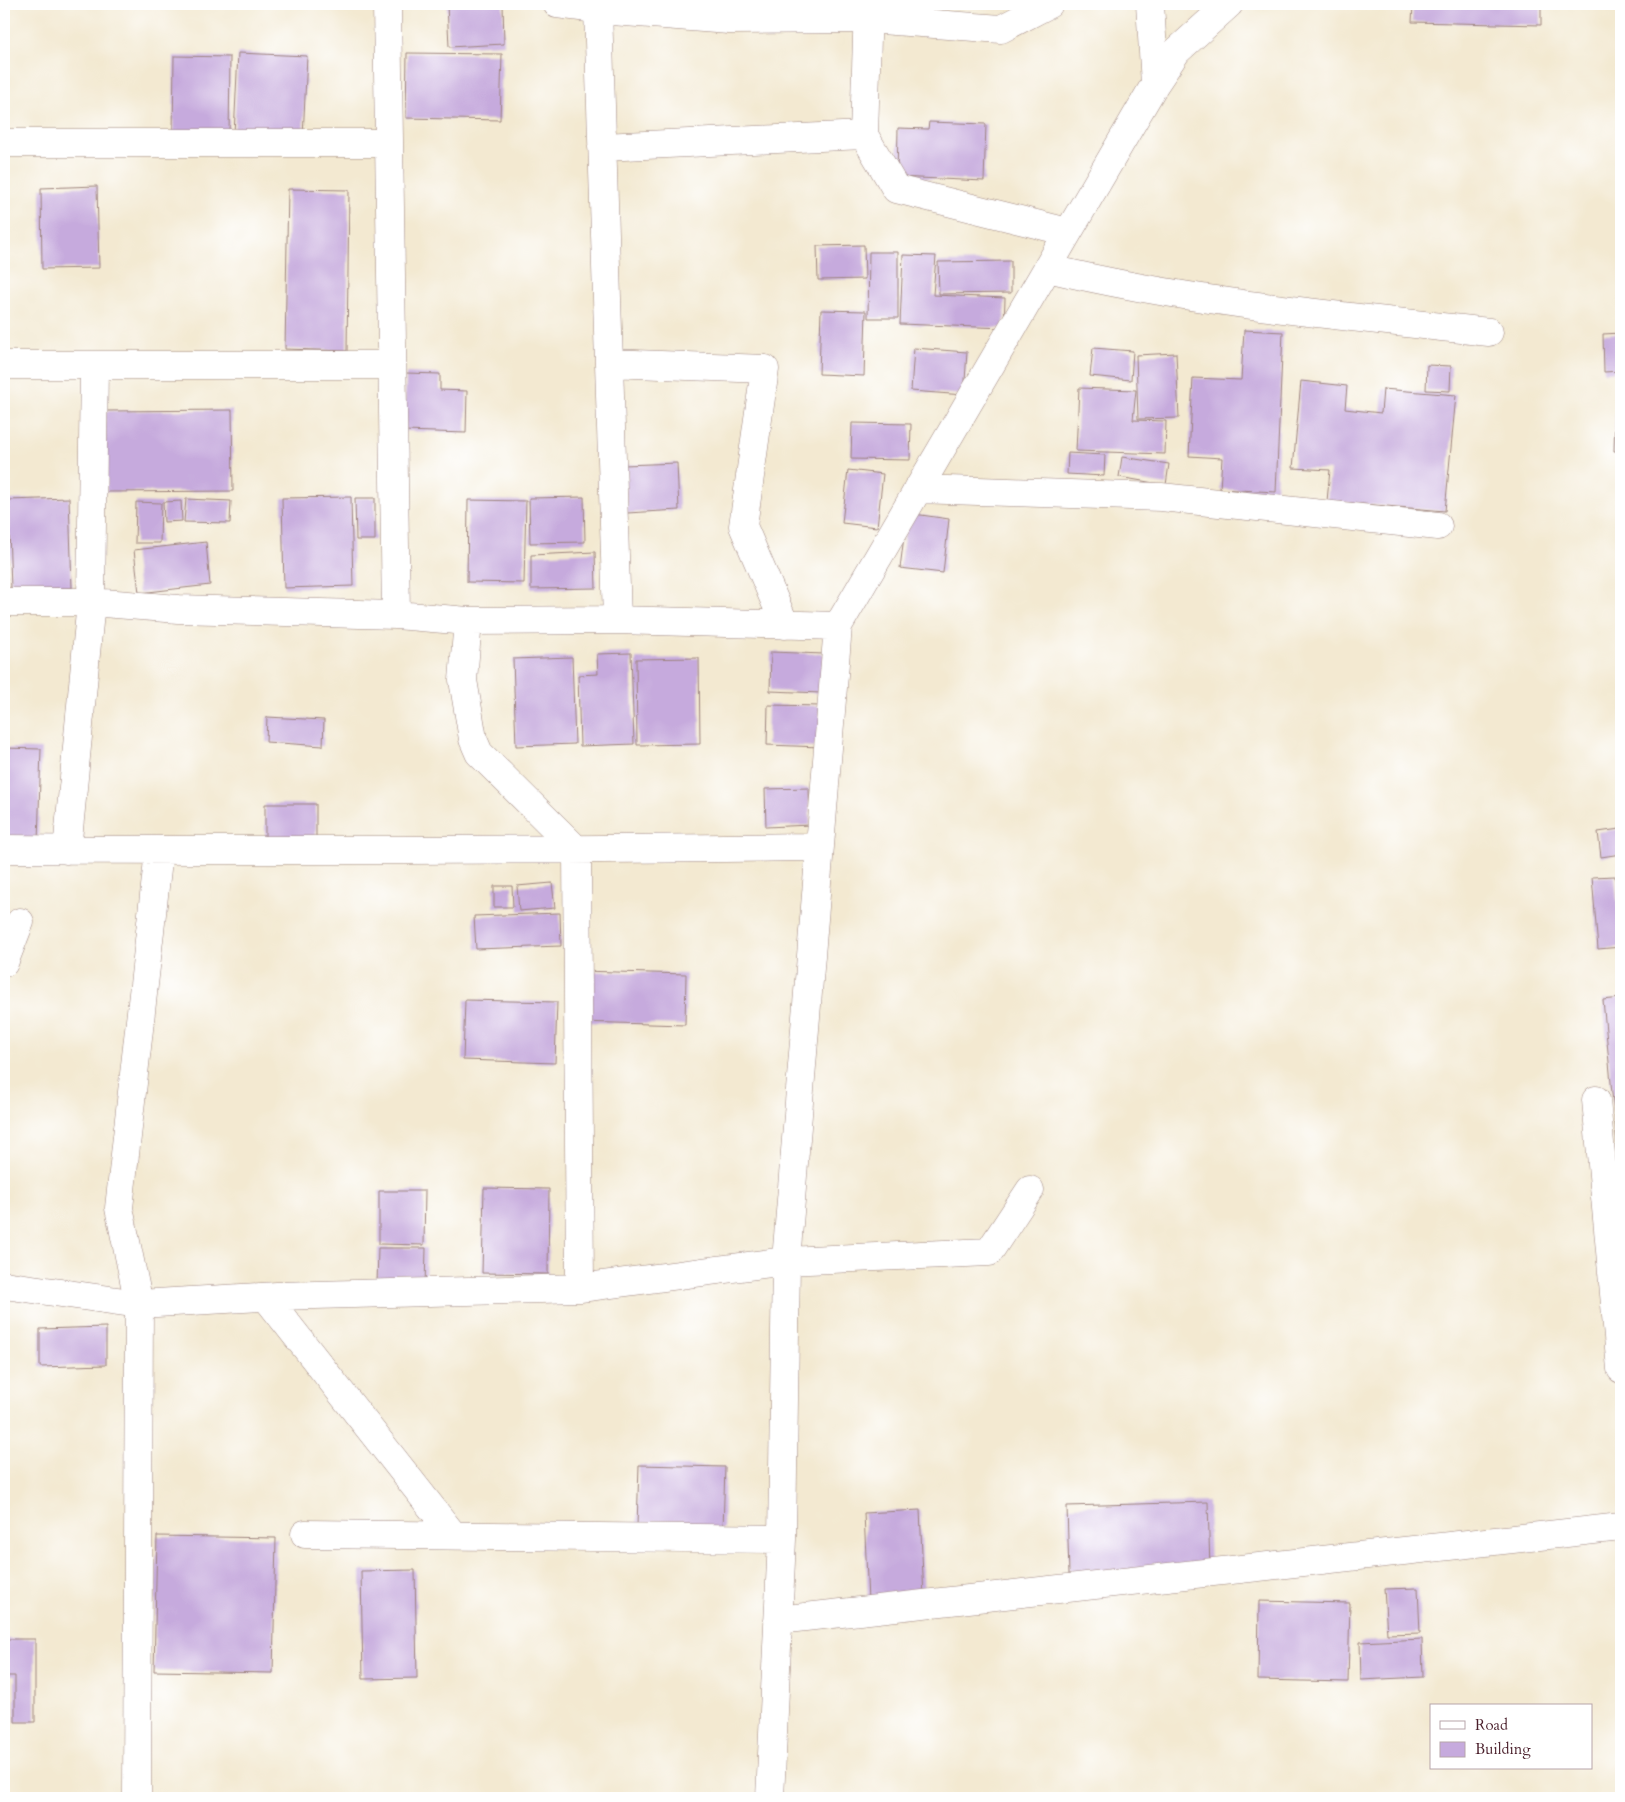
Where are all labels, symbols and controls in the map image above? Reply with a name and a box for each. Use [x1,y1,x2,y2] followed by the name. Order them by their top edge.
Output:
[1430,1704,1592,1770] legend
[1475,1715,1508,1735] text: Road
[1475,1739,1531,1759] text: Building

